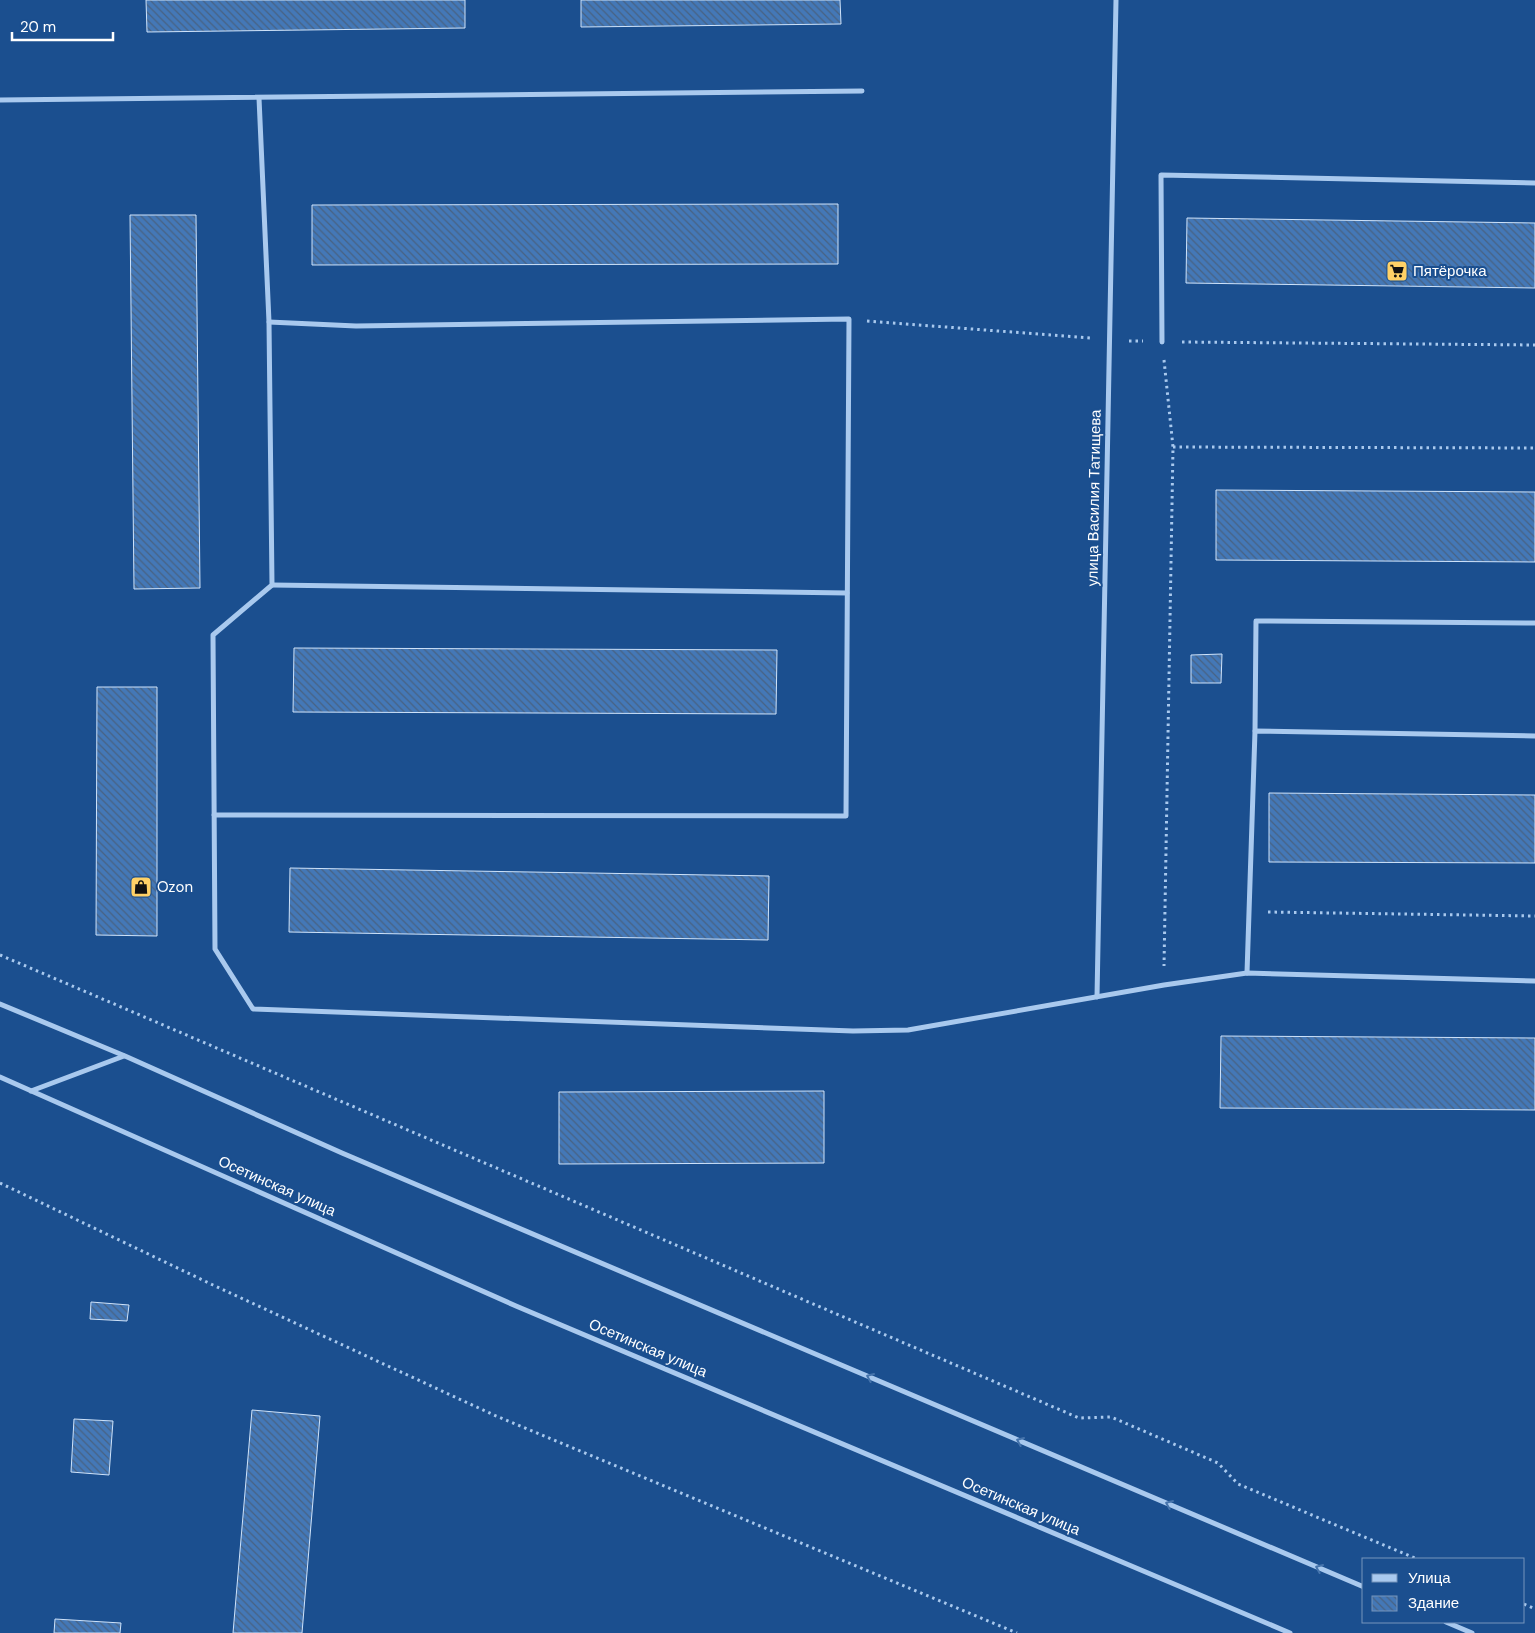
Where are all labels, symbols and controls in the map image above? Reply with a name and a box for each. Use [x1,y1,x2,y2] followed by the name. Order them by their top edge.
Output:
[12,10,114,42] scale bar
[20,17,56,37] text: 20 m
[1385,259,1409,283] supermarket icon: Пятёрочка
[1413,261,1487,281] place label: Пятёрочка
[1082,409,1106,587] street label: улица Василия Татищева
[129,875,153,899] shop icon: Ozon
[157,877,193,897] place label: Ozon
[215,1151,340,1221] street label: Осетинская улица
[586,1314,711,1382] street label: Осетинская улица
[866,1373,875,1384] one-way arrow
[1016,1436,1025,1447] one-way arrow
[959,1472,1084,1540] street label: Осетинская улица
[1165,1500,1174,1511] one-way arrow
[1362,1558,1525,1623] legend
[1315,1563,1324,1574] one-way arrow
[1408,1568,1451,1588] text: Улица
[1408,1593,1459,1613] text: Здание

